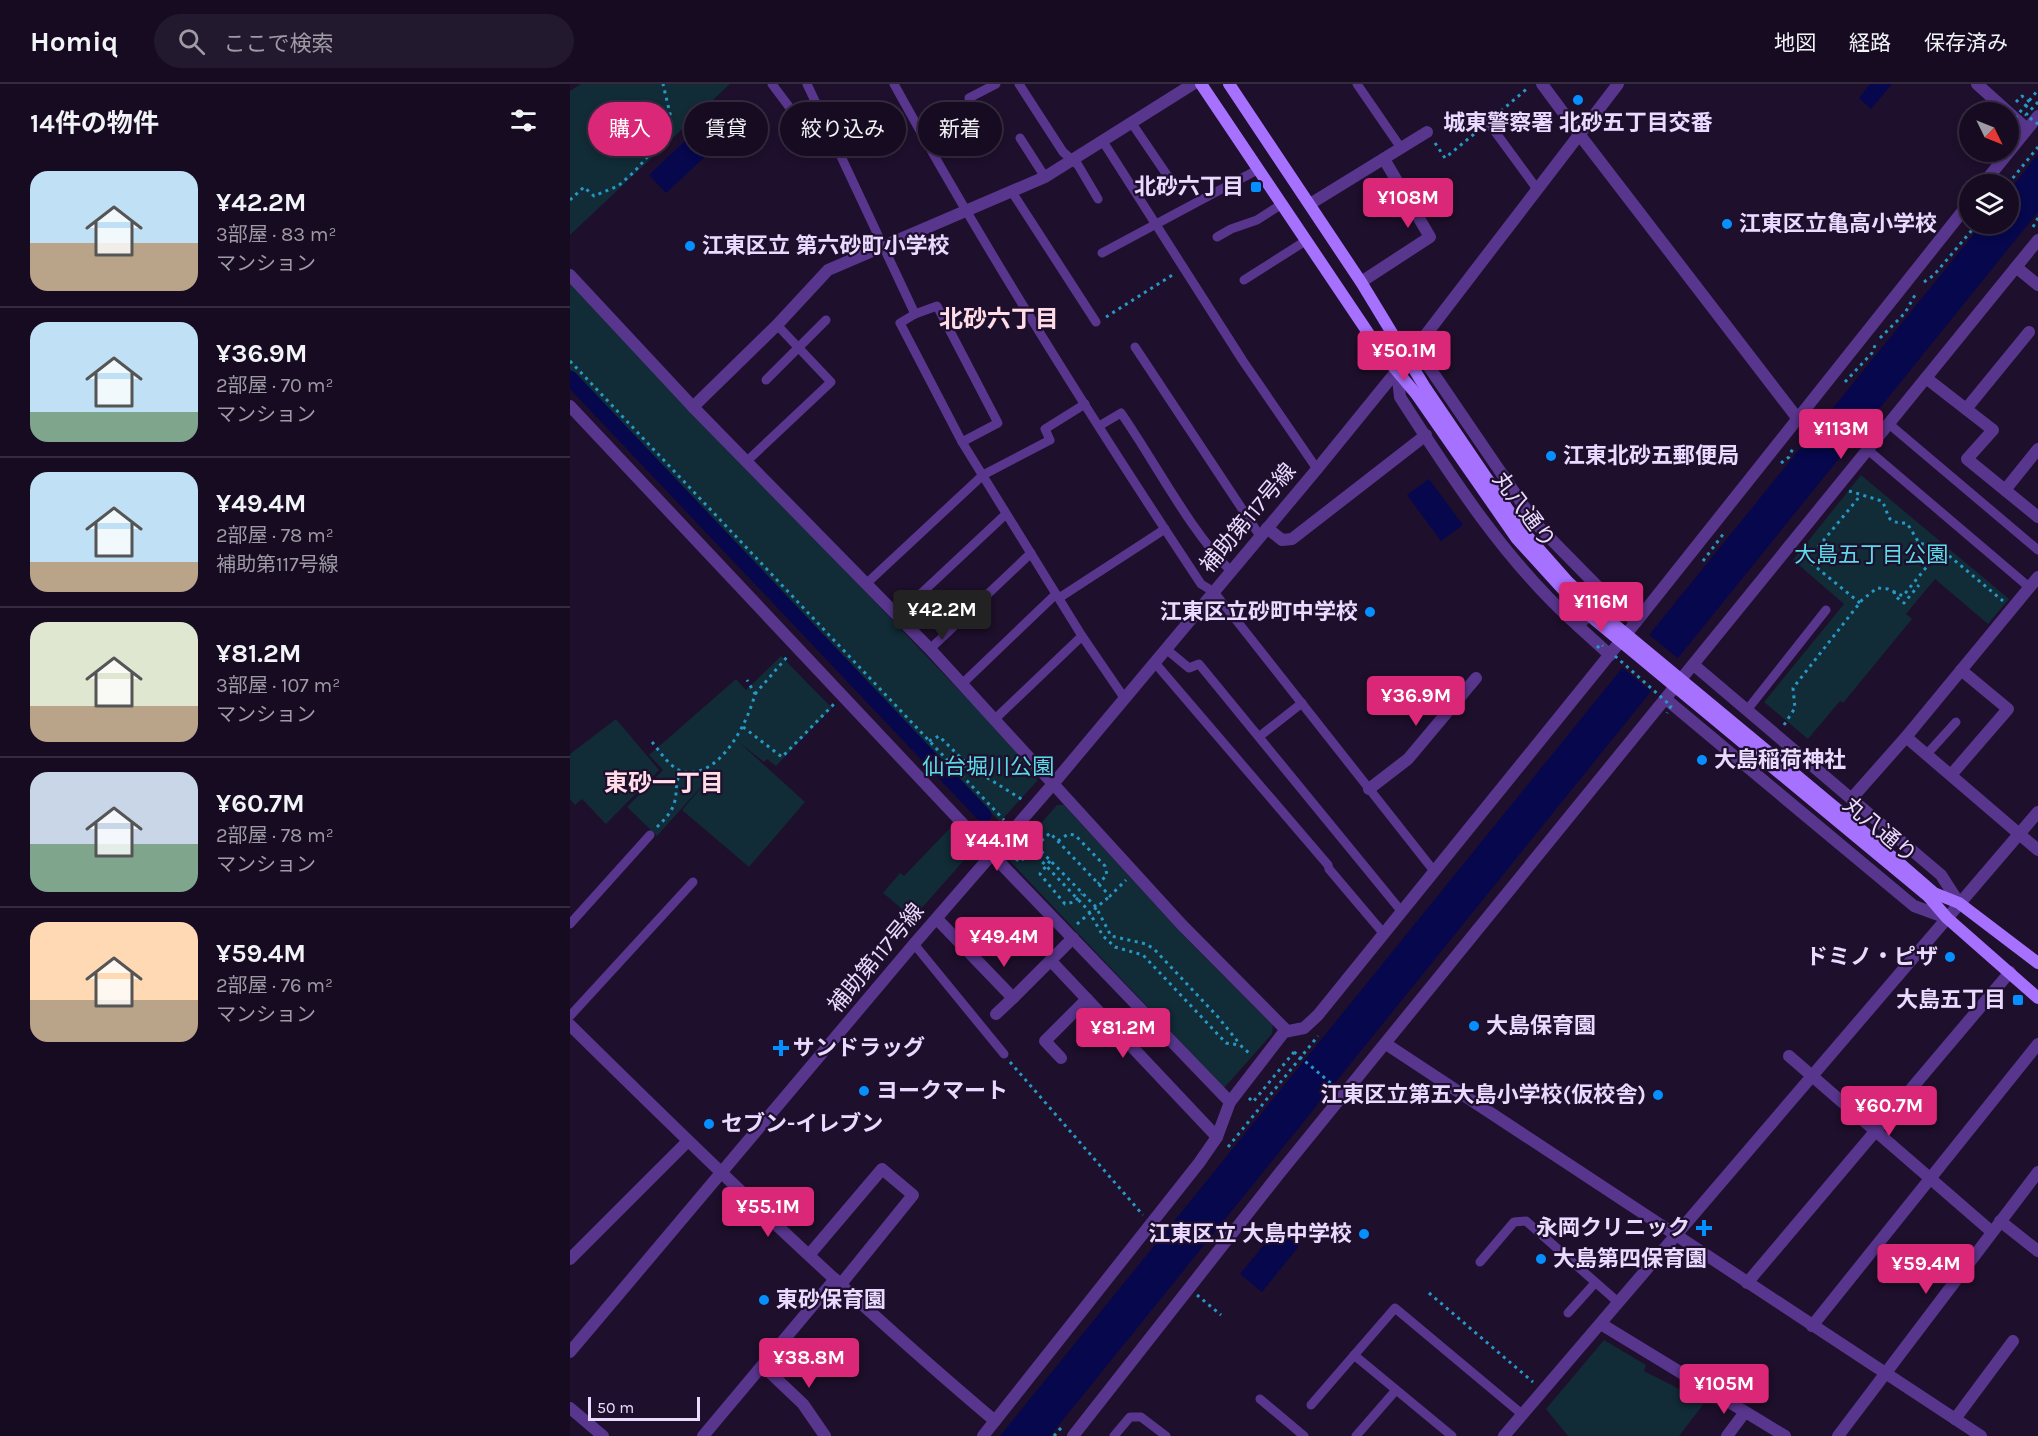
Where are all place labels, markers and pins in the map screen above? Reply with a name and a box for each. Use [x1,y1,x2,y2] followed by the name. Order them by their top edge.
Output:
[1571,93,1585,107] marker: 城東警察署 北砂五丁目交番
[1443,110,1713,136] place label: 城東警察署 北砂五丁目交番
[1134,174,1244,200] place label: 北砂六丁目
[1366,178,1450,229] pin: ¥108M
[1249,180,1263,194] marker: 北砂六丁目
[1739,211,1937,237] place label: 江東区立亀高小学校
[1720,217,1734,231] marker: 江東区立亀高小学校
[702,233,950,259] place label: 江東区立 第六砂町小学校
[683,239,697,253] marker: 江東区立 第六砂町小学校
[1355,331,1453,382] pin: ¥50.1M
[1799,409,1883,460] pin: ¥113M
[1563,443,1739,469] place label: 江東北砂五郵便局
[1544,449,1558,463] marker: 江東北砂五郵便局
[1559,582,1643,633] pin: ¥116M
[893,590,991,641] pin: ¥42.2M
[1160,599,1358,625] place label: 江東区立砂町中学校
[1363,605,1377,619] marker: 江東区立砂町中学校
[1367,676,1465,727] pin: ¥36.9M
[1714,747,1846,773] place label: 大島稲荷神社
[1695,753,1709,767] marker: 大島稲荷神社
[948,821,1046,872] pin: ¥44.1M
[955,917,1053,968] pin: ¥49.4M
[1806,944,1938,970] place label: ドミノ・ピザ
[1943,950,1957,964] marker: ドミノ・ピザ
[1896,987,2006,1013] place label: 大島五丁目
[2011,993,2025,1007] marker: 大島五丁目
[1074,1008,1172,1059] pin: ¥81.2M
[1486,1013,1596,1039] place label: 大島保育園
[1467,1019,1481,1033] marker: 大島保育園
[793,1035,925,1061] place label: サンドラッグ
[774,1041,788,1055] marker: サンドラッグ
[876,1078,1008,1104] place label: ヨークマート
[1320,1082,1646,1108] place label: 江東区立第五大島小学校(仮校舎)
[857,1084,871,1098] marker: ヨークマート
[1840,1086,1938,1137] pin: ¥60.7M
[1651,1088,1665,1102] marker: 江東区立第五大島小学校(仮校舎)
[721,1111,883,1137] place label: セブン-イレブン
[702,1117,716,1131] marker: セブン-イレブン
[719,1187,817,1238] pin: ¥55.1M
[1536,1215,1690,1241] place label: 永岡クリニック
[1695,1219,1713,1237] marker: 永岡クリニック
[1148,1221,1352,1247] place label: 江東区立 大島中学校
[1357,1227,1371,1241] marker: 江東区立 大島中学校
[1877,1244,1975,1295] pin: ¥59.4M
[1553,1246,1707,1272] place label: 大島第四保育園
[1534,1252,1548,1266] marker: 大島第四保育園
[776,1287,886,1313] place label: 東砂保育園
[757,1293,771,1307] marker: 東砂保育園
[760,1338,858,1389] pin: ¥38.8M
[1682,1364,1766,1415] pin: ¥105M

